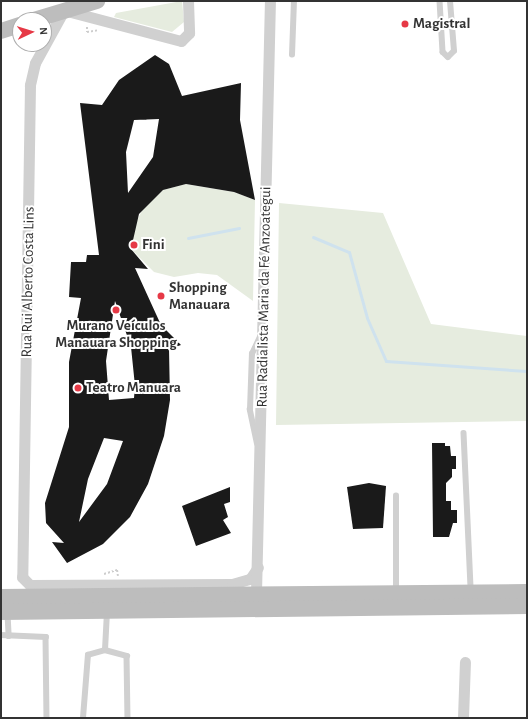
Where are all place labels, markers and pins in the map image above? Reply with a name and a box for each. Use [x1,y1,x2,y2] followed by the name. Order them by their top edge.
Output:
[413,15,470,33] place label: Magistral
[400,19,410,29] marker: Magistral
[142,236,165,254] place label: Fini
[129,240,139,250] marker: Fini
[169,278,230,313] place label: Shopping Manauara
[156,291,166,301] marker: Shopping Manauara
[111,305,121,315] marker: Murano Veículos Manauara Shopping
[55,316,177,351] place label: Murano Veículos Manauara Shopping
[86,379,181,397] place label: Teatro Manuara
[73,383,83,393] marker: Teatro Manuara

